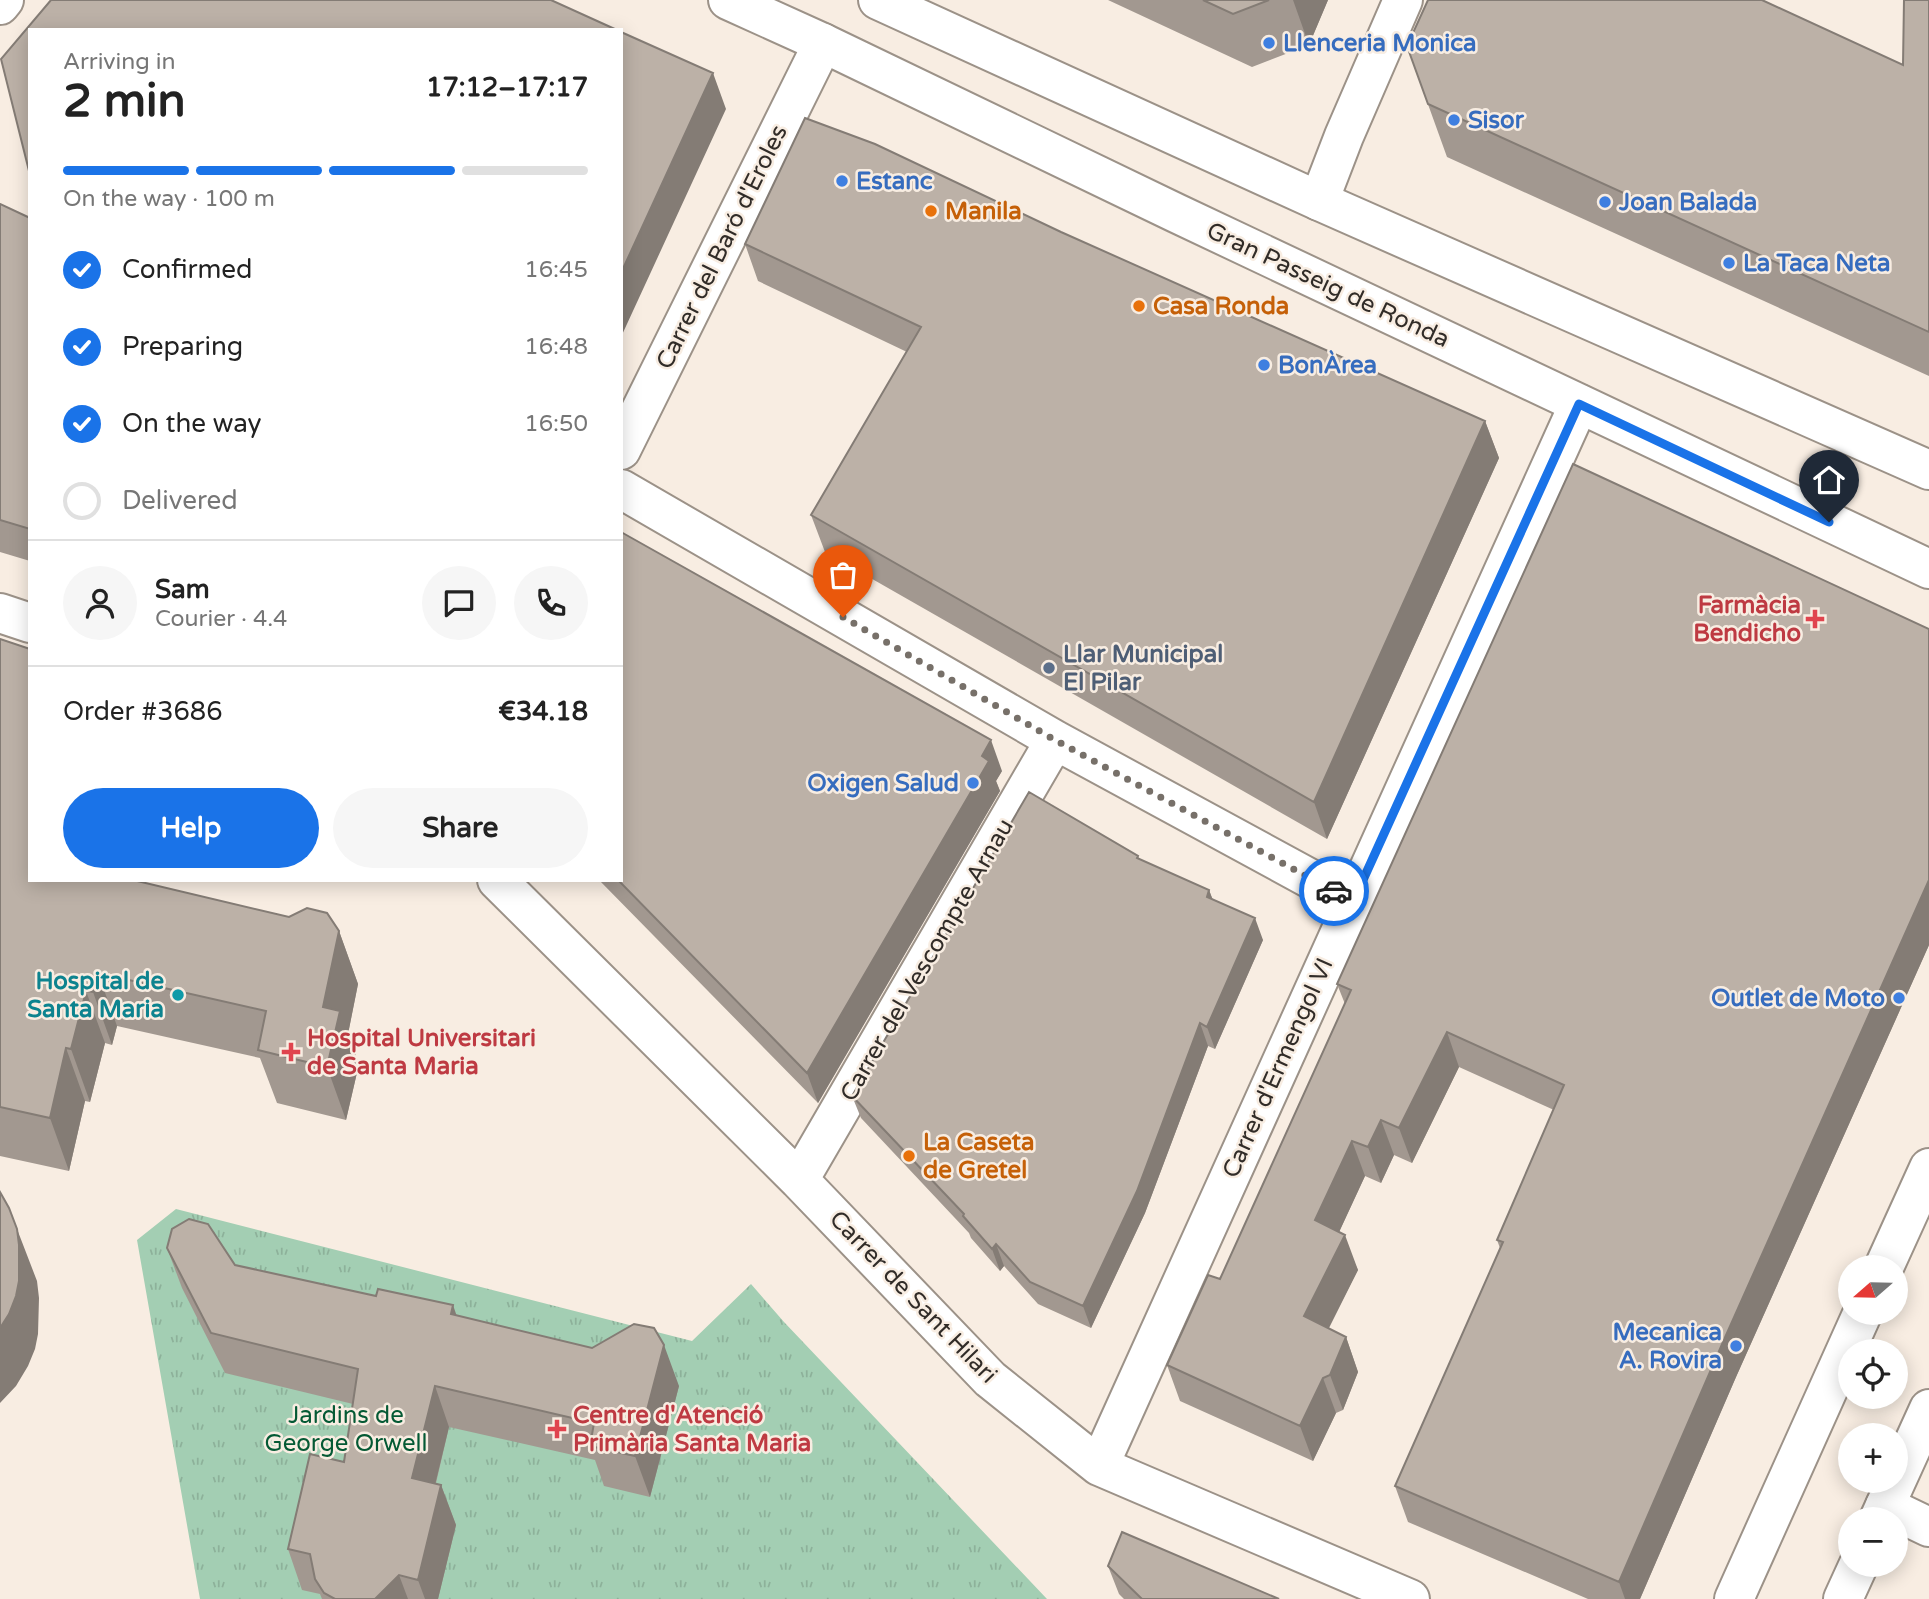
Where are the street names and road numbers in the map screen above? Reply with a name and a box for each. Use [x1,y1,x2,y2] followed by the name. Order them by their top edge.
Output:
[650,120,794,374] street label: Carrer del Baró d'Eroles
[1202,216,1454,354] street label: Gran Passeig de Ronda
[834,814,1020,1106] street label: Carrer del Vescompte Arnau
[1216,954,1340,1182] street label: Carrer d'Ermengol VI
[823,1205,1003,1389] street label: Carrer de Sant Hilari

